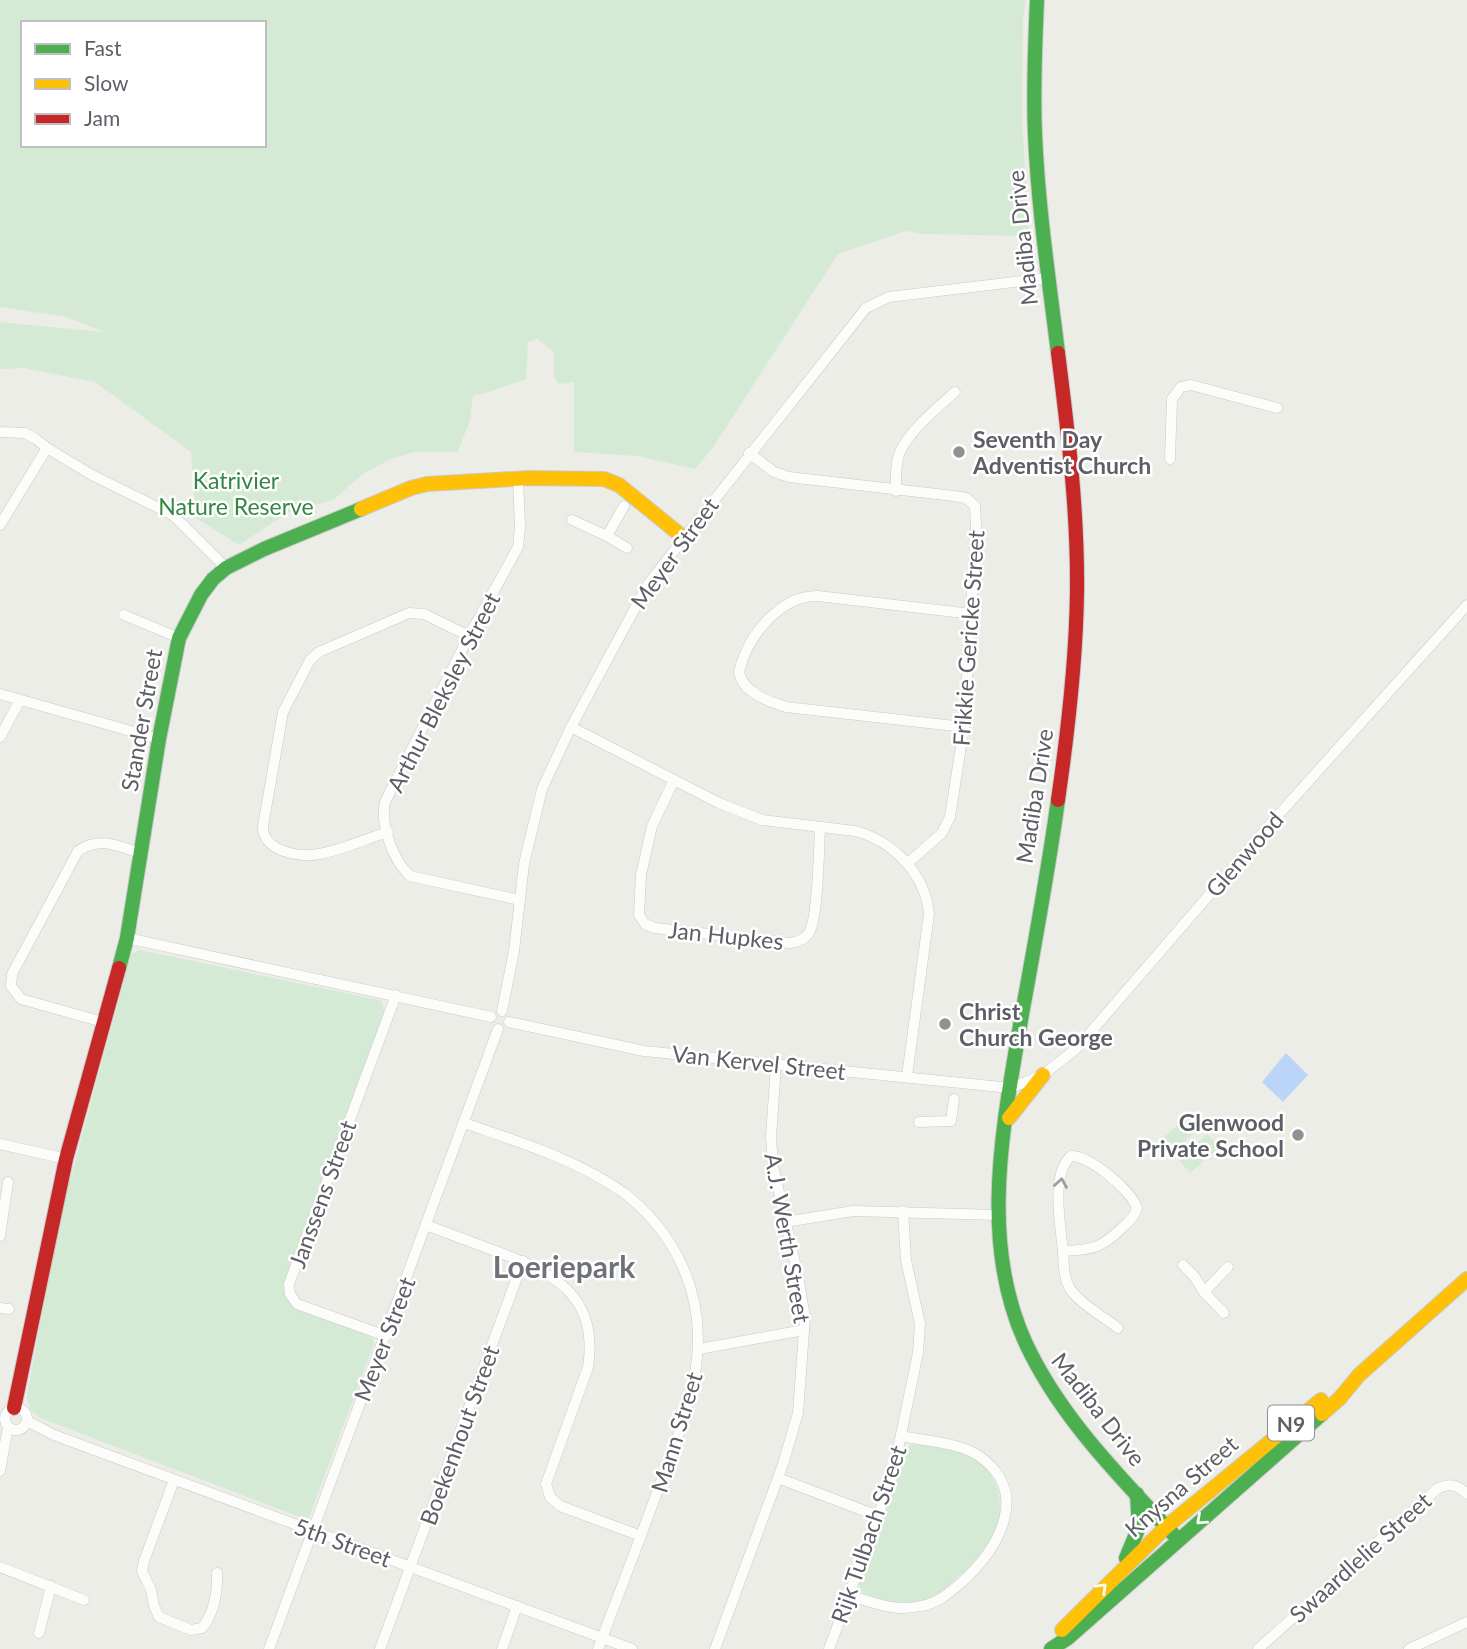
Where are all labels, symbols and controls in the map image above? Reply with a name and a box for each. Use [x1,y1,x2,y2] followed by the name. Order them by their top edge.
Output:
[21,21,266,147] legend
[84,35,122,60] text: Fast
[84,70,129,95] text: Slow
[84,105,120,130] text: Jam
[1001,169,1043,307] street label: Madiba Drive
[972,425,1151,479] place label: Seventh Day Adventist Church
[951,444,967,460] marker: Seventh Day Adventist Church
[158,466,314,520] park label: Katrivier Nature Reserve
[624,491,724,614] street label: Meyer Street
[946,528,990,747] street label: Frikkie Gericke Street
[380,587,506,797] street label: Arthur Bleksley Street
[115,646,167,793] street label: Stander Street
[1010,727,1058,865] street label: Madiba Drive
[1199,806,1289,902] street label: Glenwood
[667,915,785,955] street label: Jan Hupkes
[959,997,1113,1051] place label: Christ Church George
[937,1016,953,1032] marker: Christ Church George
[671,1039,848,1085] street label: Van Kervel Street
[1137,1108,1284,1162] place label: Glenwood Private School
[282,1116,362,1272] street label: Janssens Street
[1290,1127,1306,1143] marker: Glenwood Private School
[759,1151,817,1326] street label: A.J. Werth Street
[1053,1177,1068,1189] one-way arrow
[493,1248,636,1284] district label: Loeriepark
[347,1272,421,1405] street label: Meyer Street
[413,1341,505,1529] street label: Boekenhout Street
[1046,1347,1152,1471] street label: Madiba Drive
[644,1368,708,1496] street label: Mann Street
[1268,1406,1314,1440] road number: N9
[1119,1429,1244,1543] street label: Knysna Street
[824,1441,912,1627] street label: Rijk Tulbach Street
[1283,1486,1437,1628] street label: Swaardlelie Street
[291,1512,396,1573] street label: 5th Street
[1196,1512,1209,1524] one-way arrow
[1094,1584,1107,1597] one-way arrow

